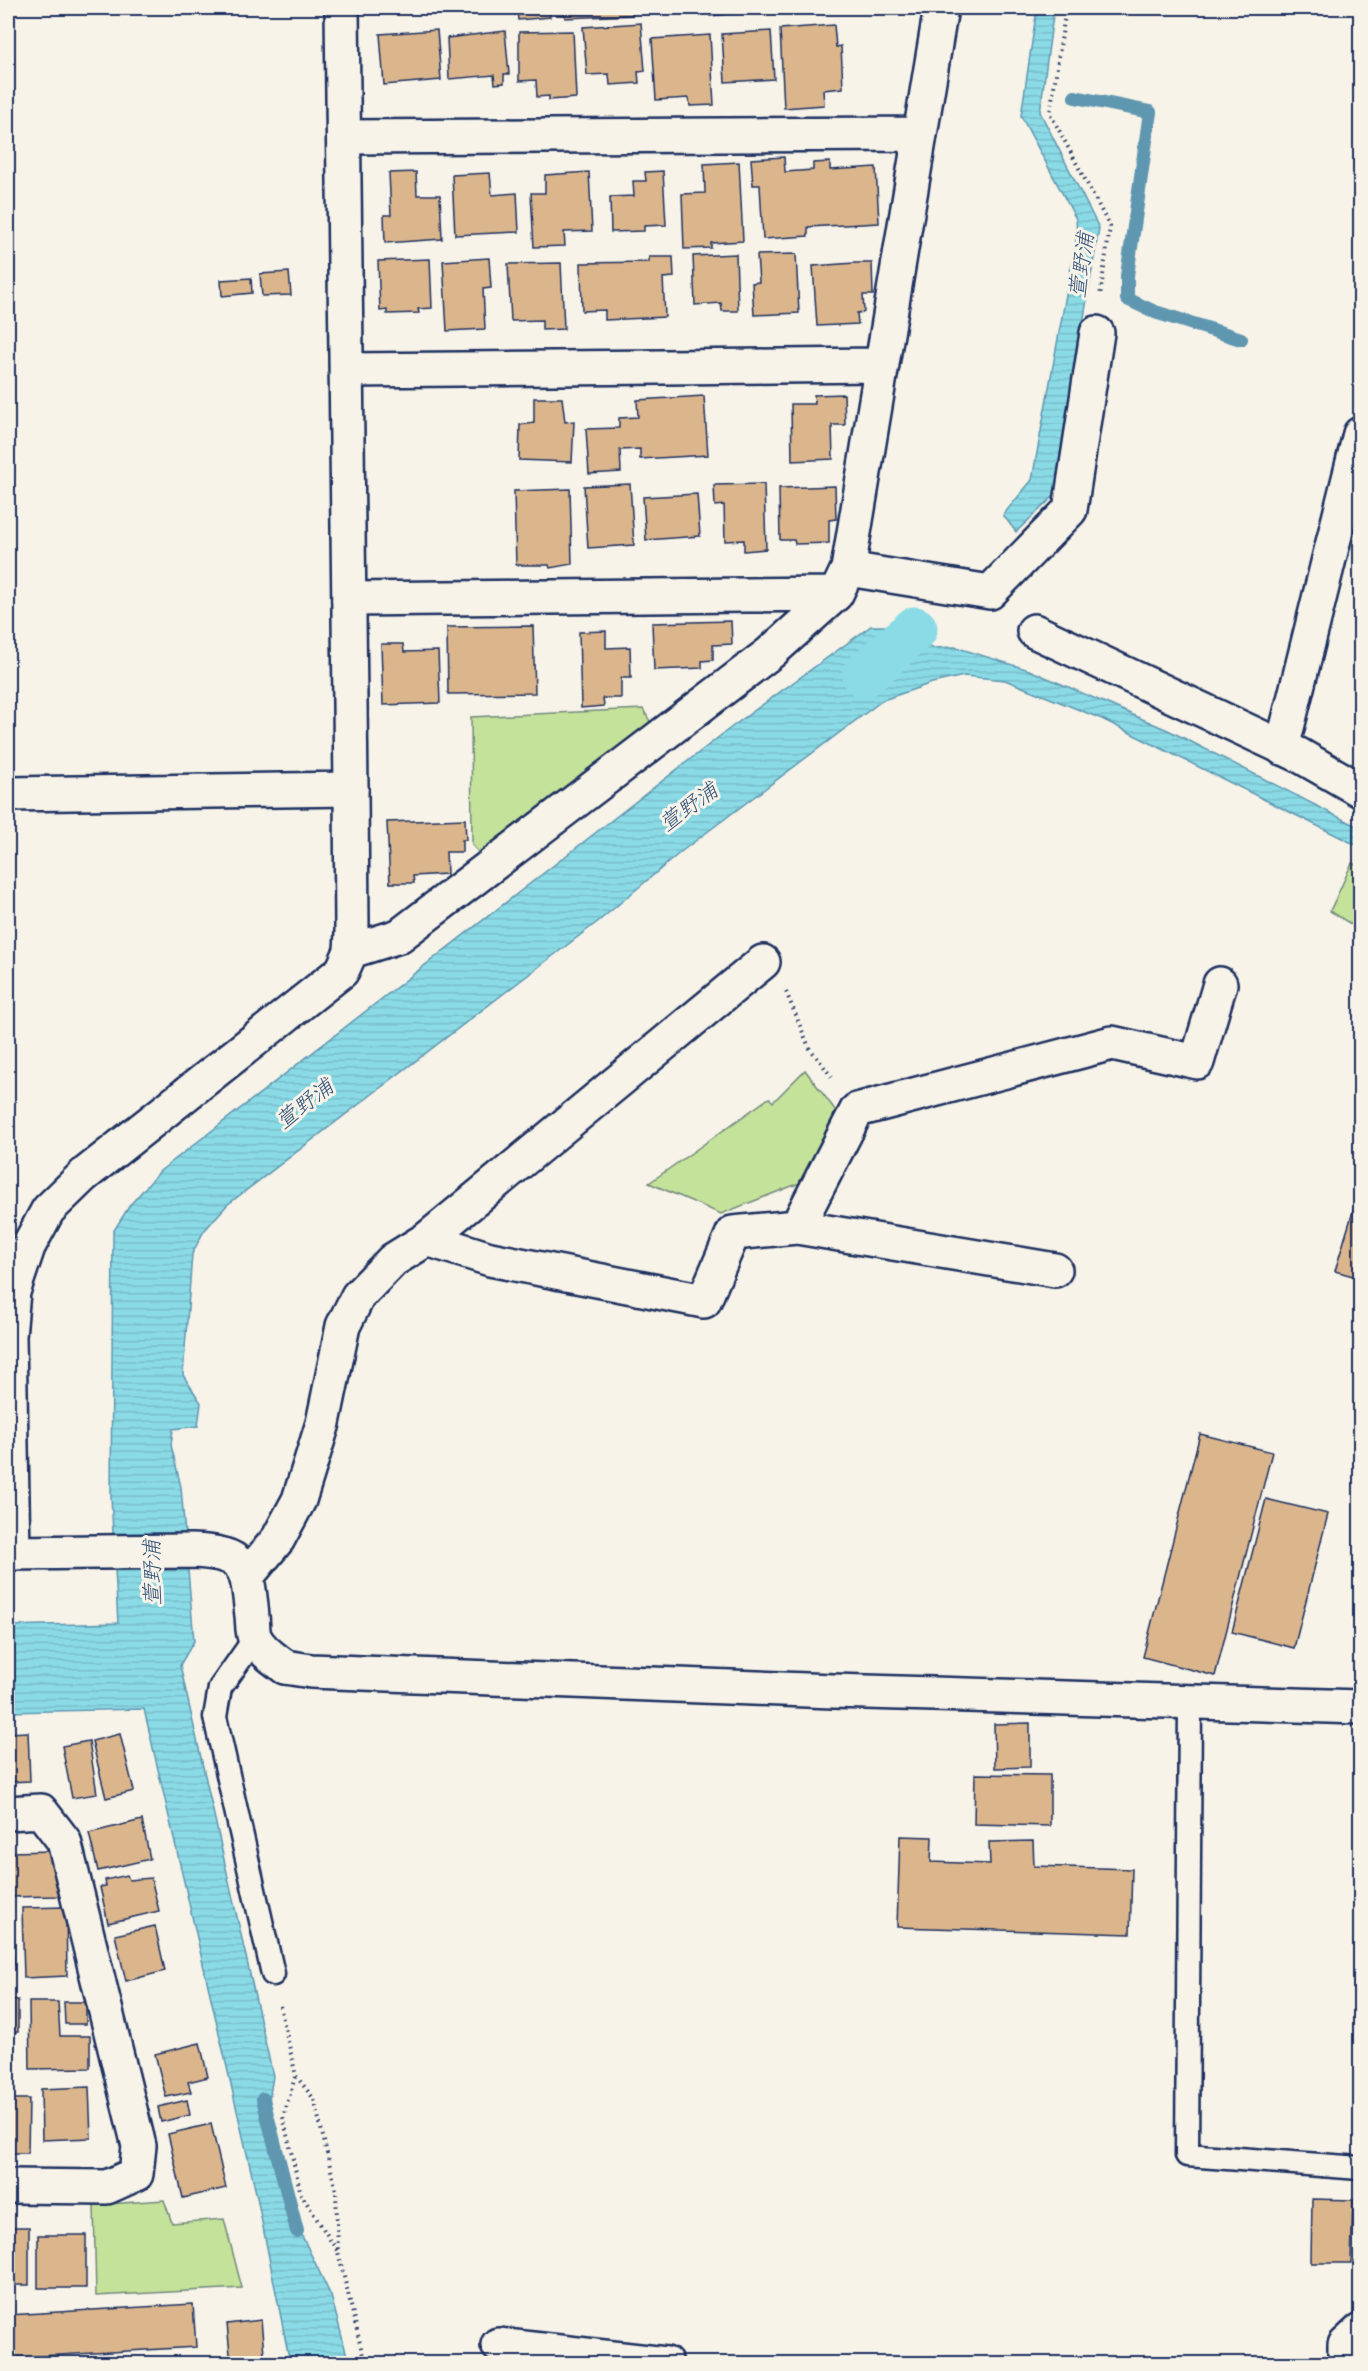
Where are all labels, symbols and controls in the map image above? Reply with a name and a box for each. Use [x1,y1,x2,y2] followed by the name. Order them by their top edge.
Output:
[1058,228,1100,300] water label: 萱野浦
[651,771,725,838] water label: 萱野浦
[267,1067,341,1135] water label: 萱野浦
[133,1538,167,1606] water label: 萱野浦

